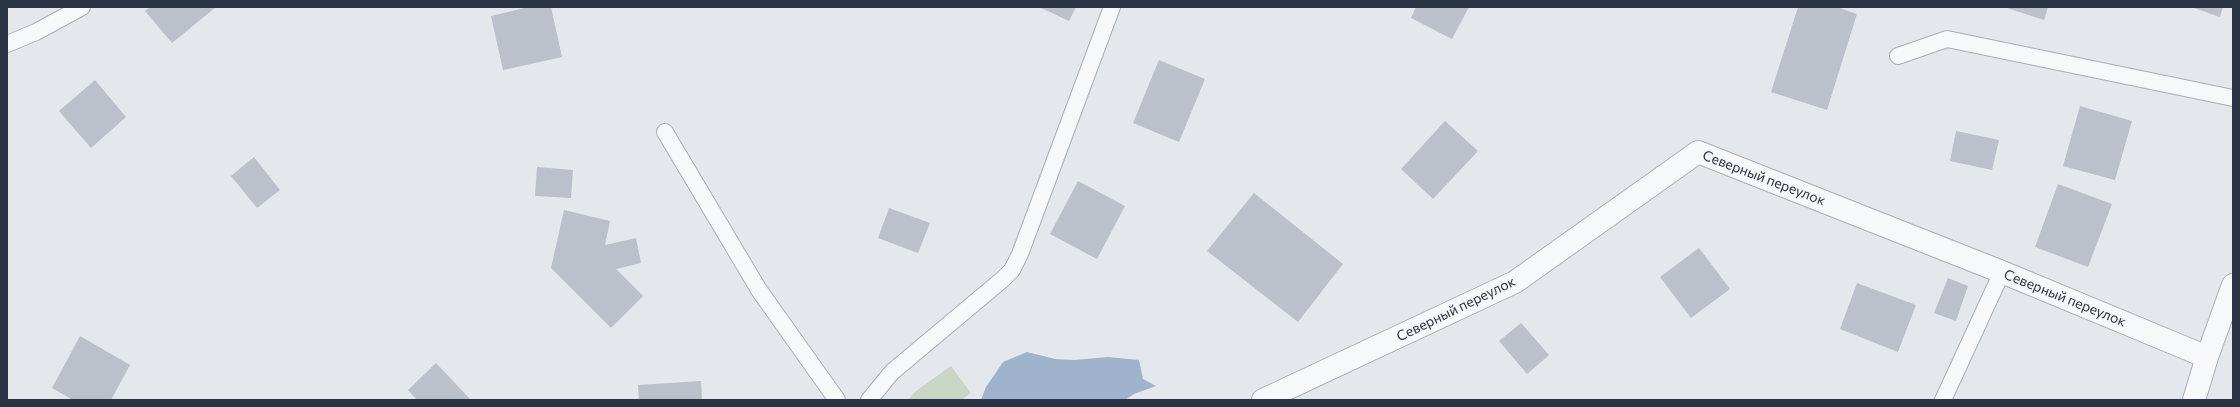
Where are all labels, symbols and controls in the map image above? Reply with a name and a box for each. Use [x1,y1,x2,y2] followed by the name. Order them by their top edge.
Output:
[1700,147,1828,209] street label: Северный переулок
[2001,266,2129,330] street label: Северный переулок
[1394,273,1518,345] street label: Северный переулок

